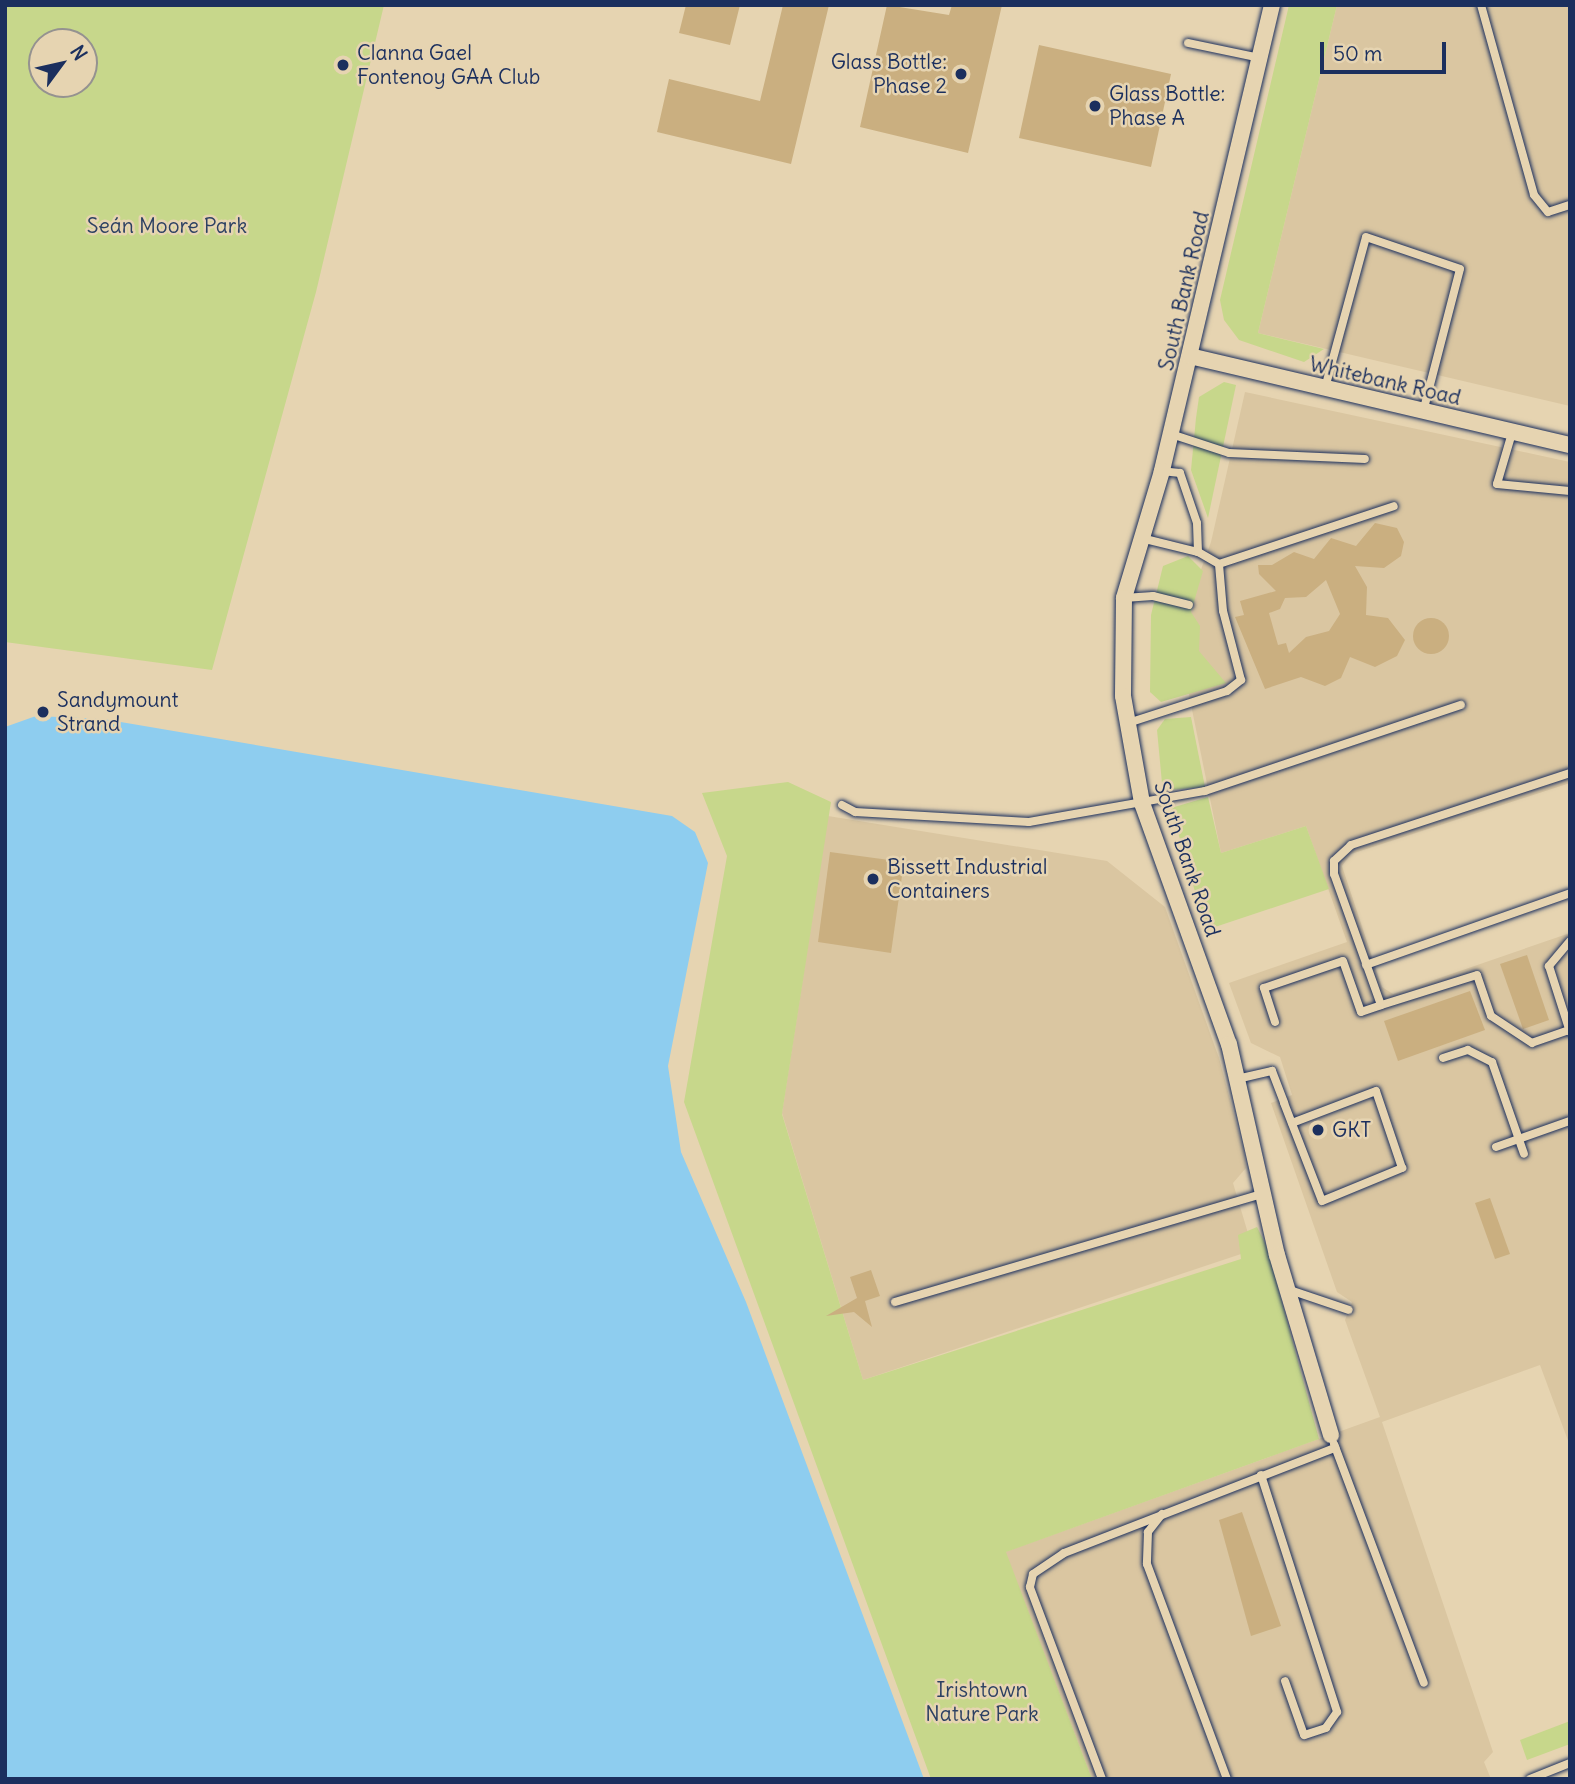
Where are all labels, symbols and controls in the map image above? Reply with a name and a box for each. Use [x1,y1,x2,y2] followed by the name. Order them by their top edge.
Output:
[28,28,98,98] north arrow
[1323,28,1449,72] scale bar
[357,40,540,90] place label: Clanna Gael Fontenoy GAA Club
[1333,40,1382,67] text: 50 m
[65,41,93,65] text: N
[831,49,947,99] place label: Glass Bottle: Phase 2
[335,57,351,73] marker: Clanna Gael Fontenoy GAA Club
[953,66,969,82] marker: Glass Bottle: Phase 2
[1109,81,1225,131] place label: Glass Bottle: Phase A
[1087,98,1103,114] marker: Glass Bottle: Phase A
[1153,209,1215,373] street label: South Bank Road
[87,213,247,239] park label: Seán Moore Park
[1307,351,1463,411] street label: Whitebank Road
[57,687,179,737] place label: Sandymount Strand
[35,704,51,720] marker: Sandymount Strand
[1149,778,1225,940] street label: South Bank Road
[887,854,1047,904] place label: Bissett Industrial Containers
[865,871,881,887] marker: Bissett Industrial Containers
[1332,1117,1371,1143] place label: GKT
[1310,1122,1326,1138] marker: GKT
[925,1677,1039,1727] park label: Irishtown Nature Park

